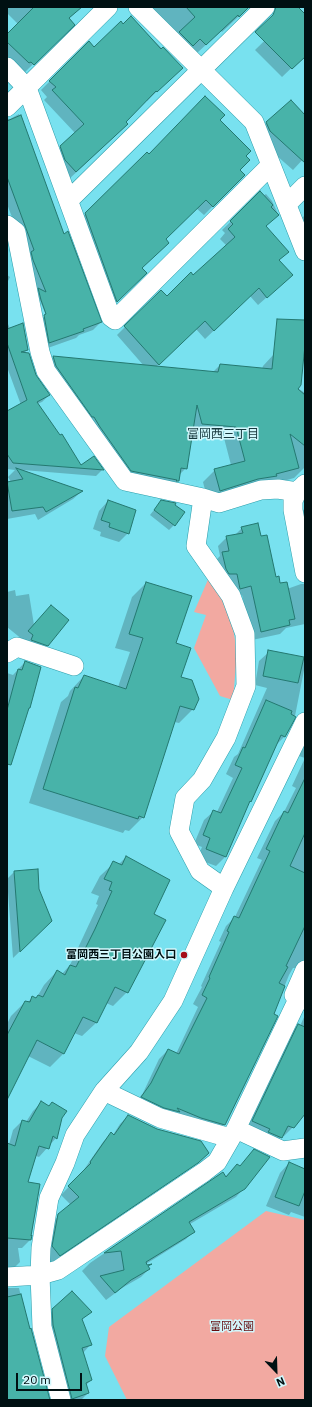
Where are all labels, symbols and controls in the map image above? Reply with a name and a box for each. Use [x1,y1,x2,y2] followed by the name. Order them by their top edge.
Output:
[187,428,259,442] district label: 富岡西三丁目
[66,948,176,962] place label: 富岡西三丁目公園入口
[179,950,189,960] marker: 富岡西三丁目公園入口
[210,1320,254,1334] park label: 富岡公園
[256,1351,296,1391] north arrow
[18,1365,84,1391] scale bar
[23,1372,51,1387] text: 20 m
[274,1374,287,1390] text: N

